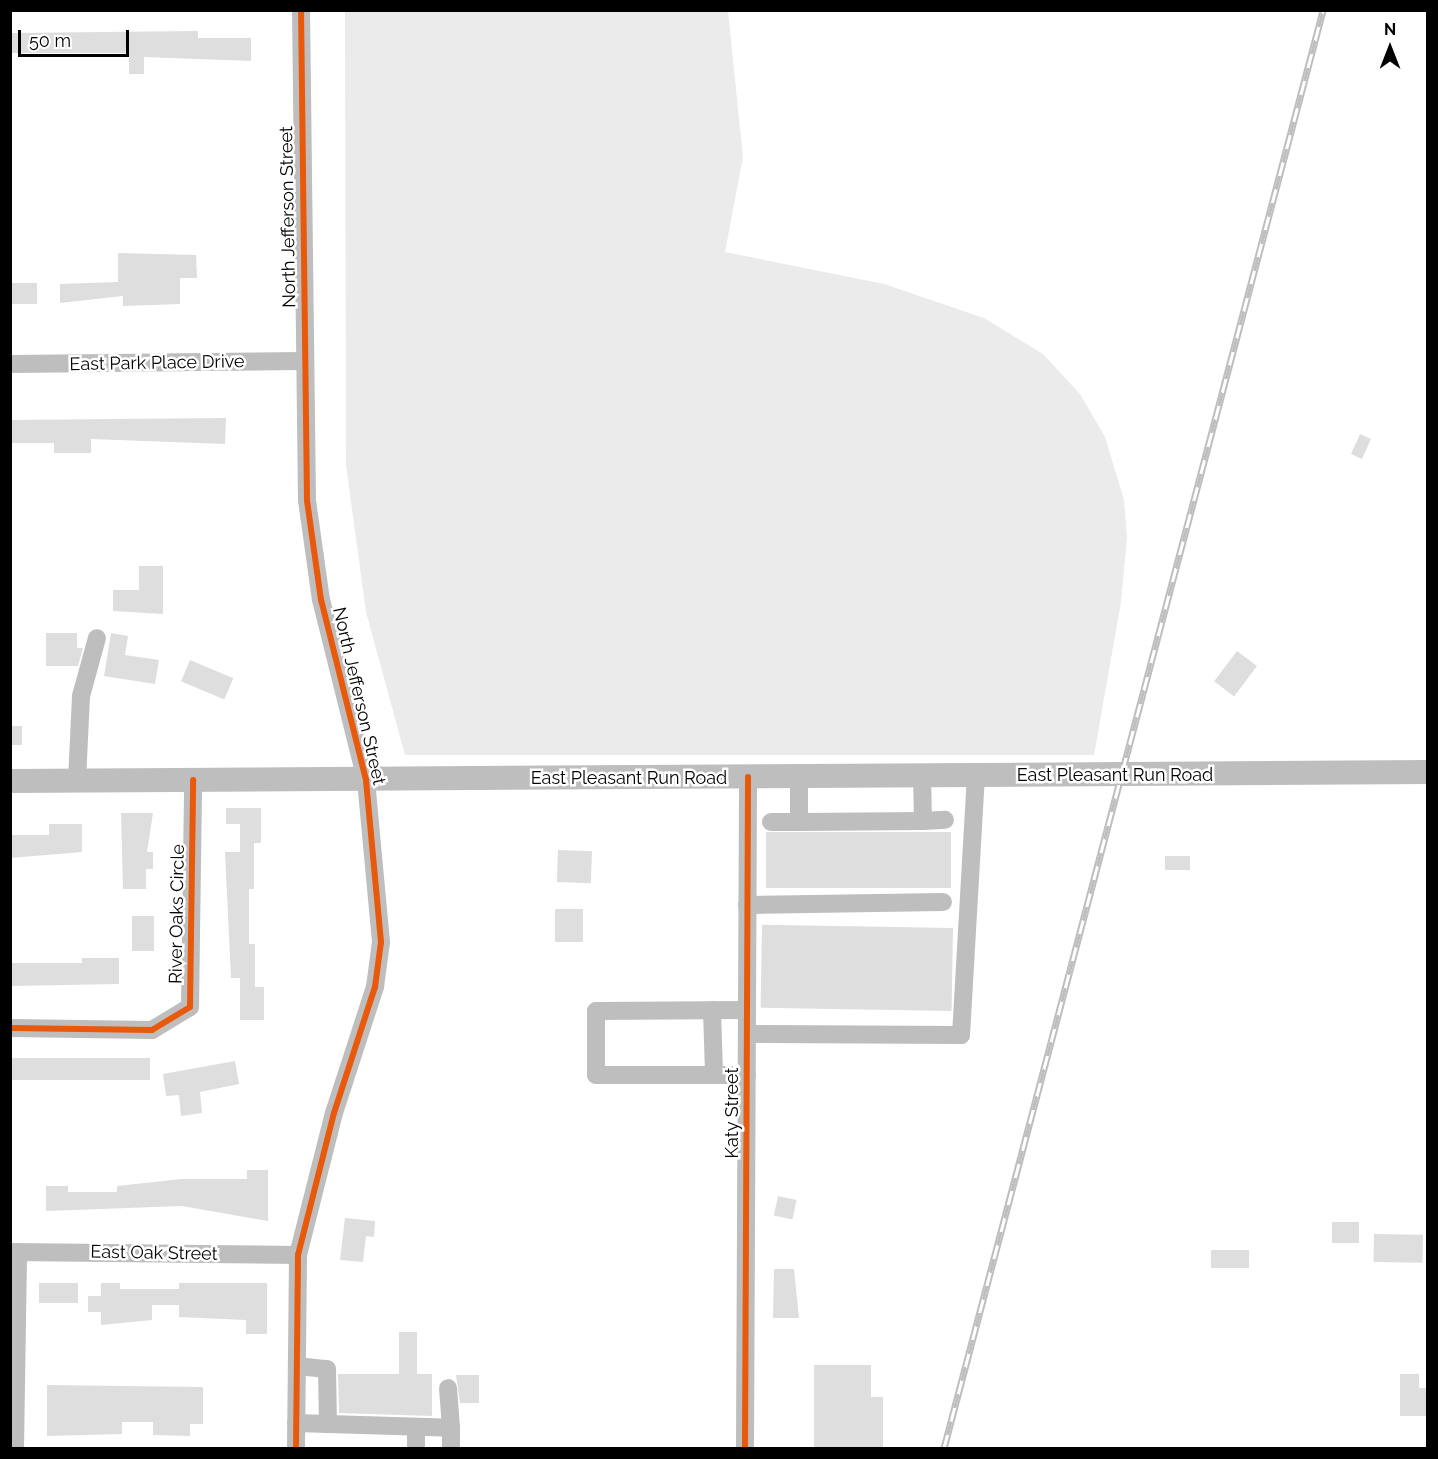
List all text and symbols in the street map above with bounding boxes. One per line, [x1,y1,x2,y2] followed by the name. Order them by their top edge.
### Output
[21,18,132,56] scale bar
[1360,18,1420,78] north arrow
[1384,20,1396,39] text: N
[29,30,71,51] text: 50 m
[276,126,300,308] street label: North Jefferson Street
[69,351,245,375] street label: East Park Place Drive
[328,605,390,787] street label: North Jefferson Street
[1017,764,1213,786] street label: East Pleasant Run Road
[531,767,727,789] street label: East Pleasant Run Road
[165,844,189,984] street label: River Oaks Circle
[721,1067,743,1159] street label: Katy Street
[90,1241,218,1265] street label: East Oak Street

